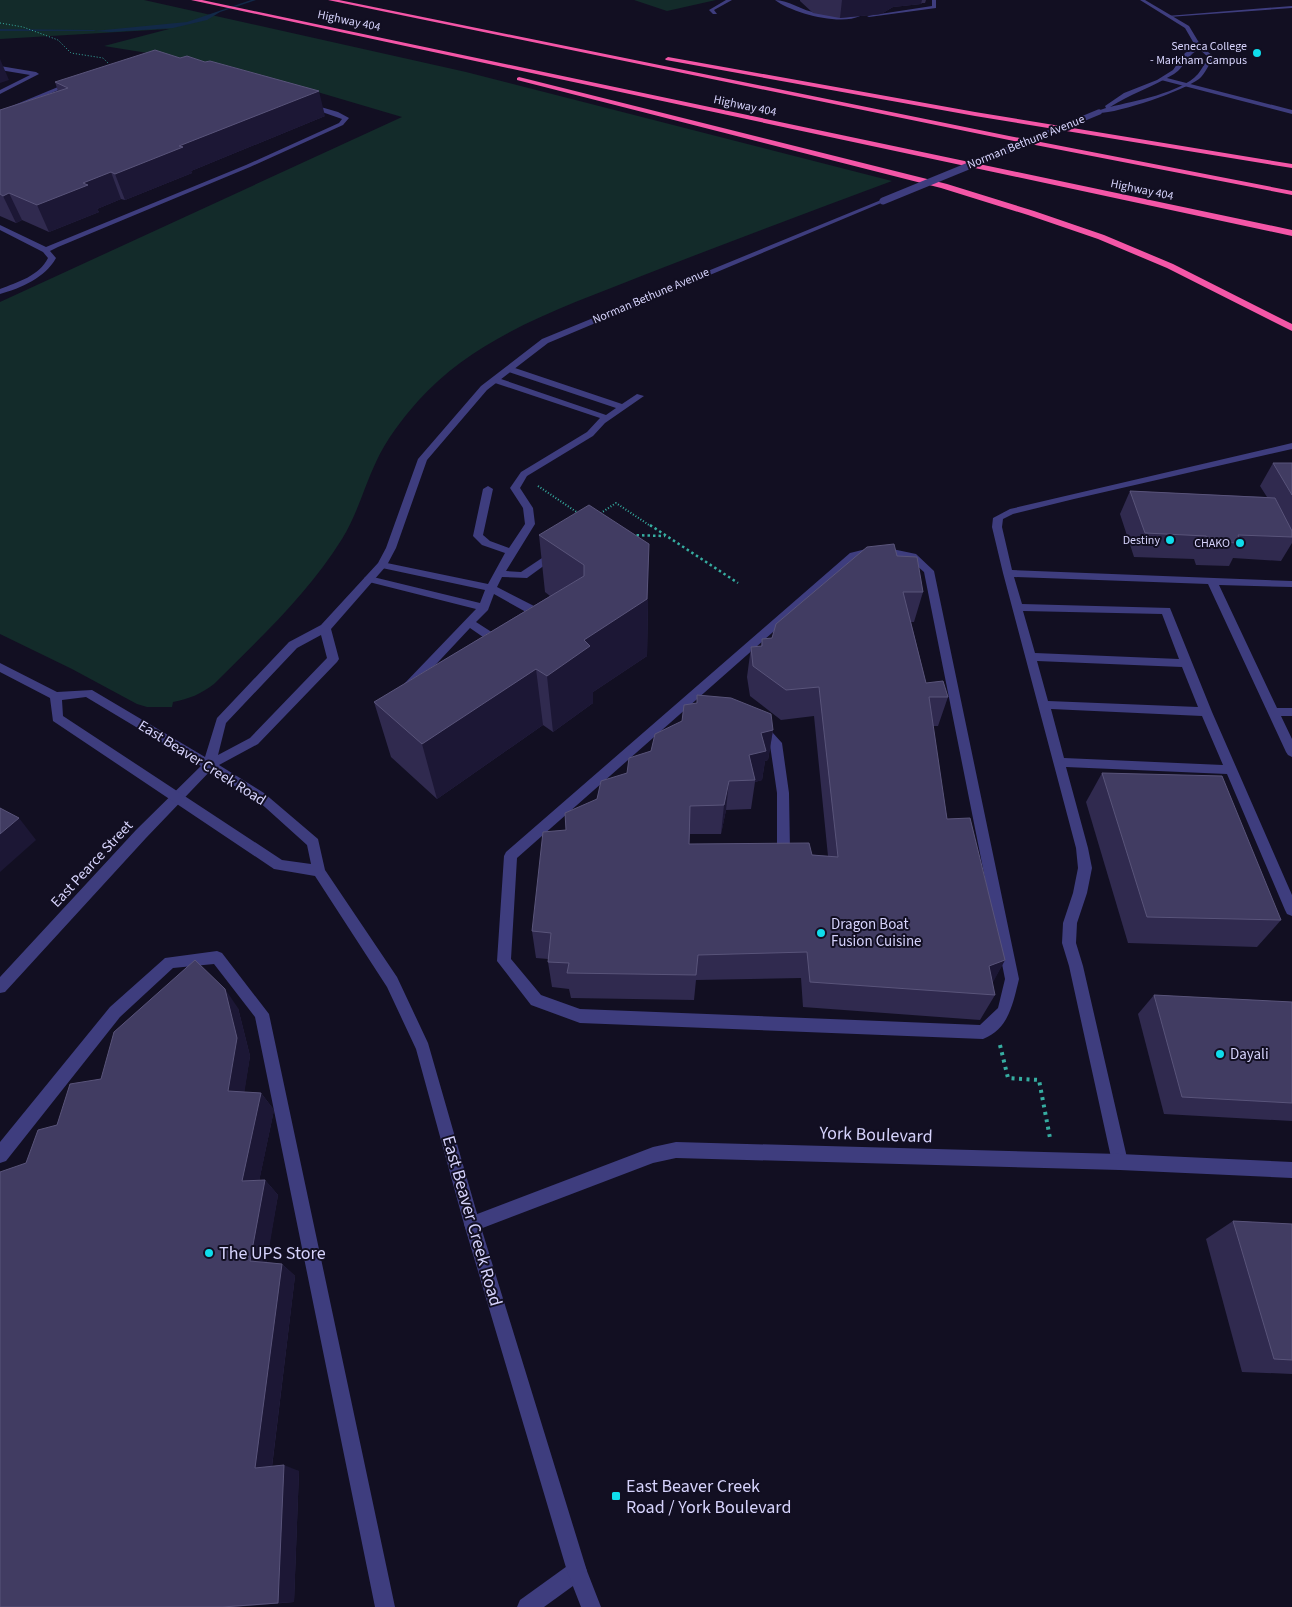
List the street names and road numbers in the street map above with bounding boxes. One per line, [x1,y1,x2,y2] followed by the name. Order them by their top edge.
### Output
[316,6,382,36] street label: Highway 404
[712,91,778,121] street label: Highway 404
[965,111,1087,173] street label: Norman Bethune Avenue
[1109,175,1175,205] street label: Highway 404
[590,264,712,328] street label: Norman Bethune Avenue
[134,715,270,811] street label: East Beaver Creek Road
[46,816,138,912] street label: East Pearce Street
[818,1120,933,1149] street label: York Boulevard
[436,1133,508,1309] street label: East Beaver Creek Road

